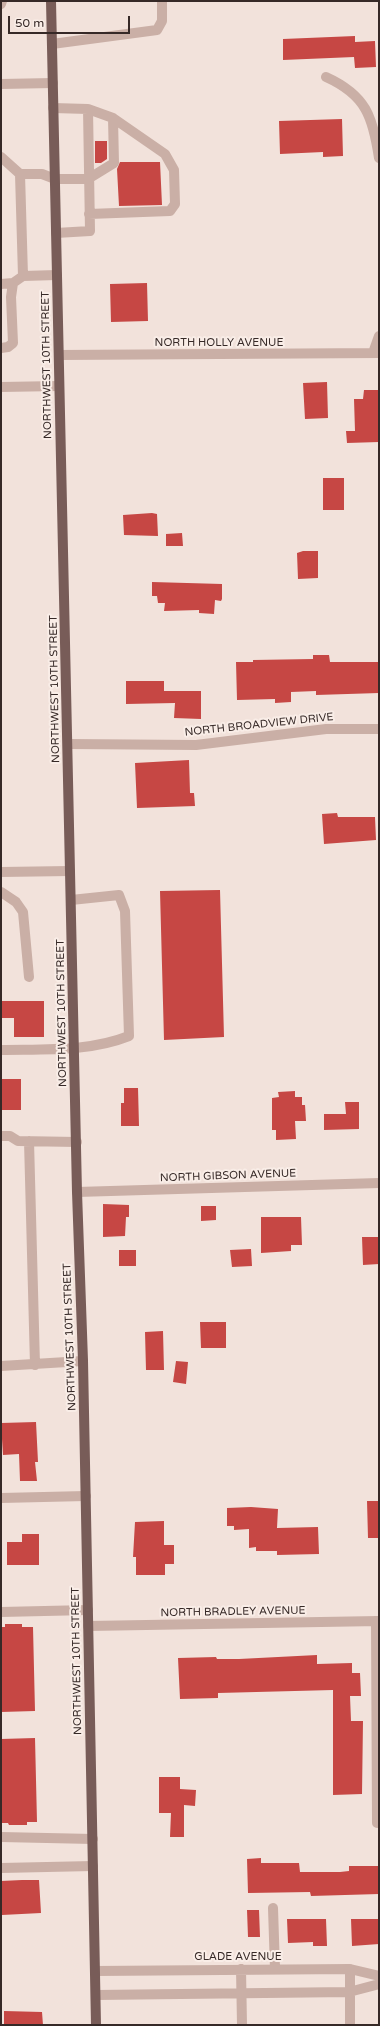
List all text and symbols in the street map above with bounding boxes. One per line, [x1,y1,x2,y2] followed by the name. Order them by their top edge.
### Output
[10,8,132,34] scale bar
[15,16,44,30] text: 50 m
[39,291,55,439] street label: NORTHWEST 10TH STREET
[155,336,283,350] street label: NORTH HOLLY AVENUE
[47,615,63,763] street label: NORTHWEST 10TH STREET
[184,711,334,739] street label: NORTH BROADVIEW DRIVE
[54,939,70,1087] street label: NORTHWEST 10TH STREET
[160,1167,296,1185] street label: NORTH GIBSON AVENUE
[61,1263,79,1411] street label: NORTHWEST 10TH STREET
[69,1587,85,1735] street label: NORTHWEST 10TH STREET
[160,1604,306,1620] street label: NORTH BRADLEY AVENUE
[194,1950,282,1964] street label: GLADE AVENUE

